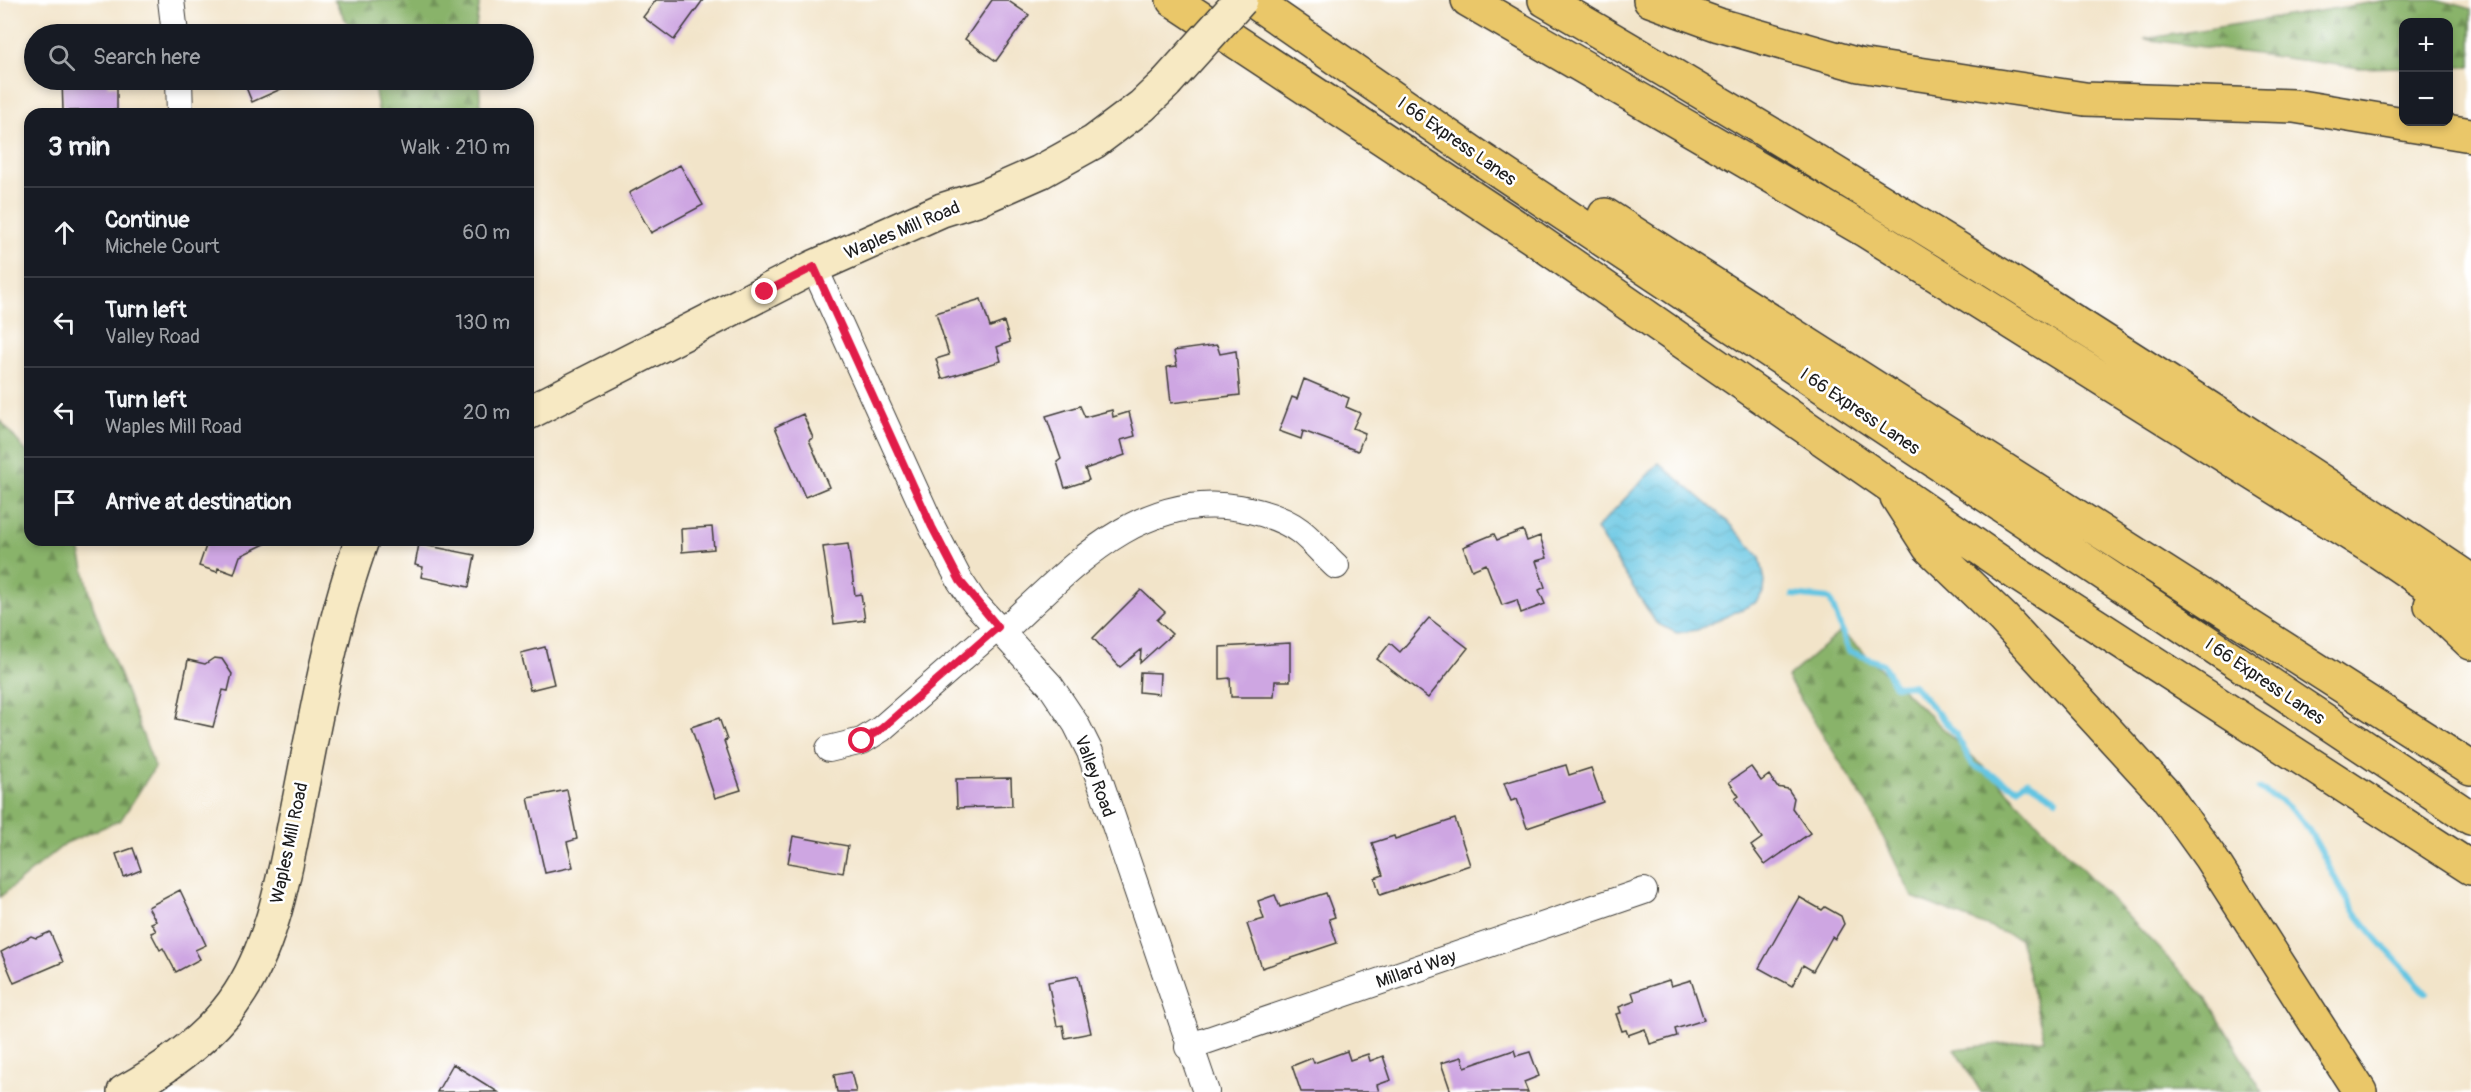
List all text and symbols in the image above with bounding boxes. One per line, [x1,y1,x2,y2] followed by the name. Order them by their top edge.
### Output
[2399,18,2453,126] map controls
[2399,18,2453,72] button: +
[24,24,534,90] search box
[45,41,78,74] icon: search
[93,43,200,71] text: Search here
[2399,72,2453,126] button: −
[1393,92,1521,191] street label: I 66 Express Lanes
[48,131,110,163] text: 3 min
[401,135,510,160] text: Walk · 210 m
[841,196,963,265] street label: Waples Mill Road
[105,206,189,234] text: Continue
[48,216,81,249] icon: ahead
[463,220,510,245] text: 60 m
[105,234,220,259] text: Michele Court
[751,278,777,304] route end
[105,296,187,324] text: Turn left
[48,306,81,339] icon: left
[455,310,510,335] text: 130 m
[105,324,200,349] text: Valley Road
[1795,363,1924,460] street label: I 66 Express Lanes
[105,386,187,414] text: Turn left
[48,396,81,429] icon: left
[463,400,510,425] text: 20 m
[105,414,242,439] text: Waples Mill Road
[48,486,81,519] icon: arrive
[105,488,291,516] text: Arrive at destination
[2200,633,2329,730] street label: I 66 Express Lanes
[848,727,874,753] route start
[1069,732,1120,820] street label: Valley Road
[265,780,314,906] street label: Waples Mill Road
[1373,945,1460,994] street label: Millard Way

